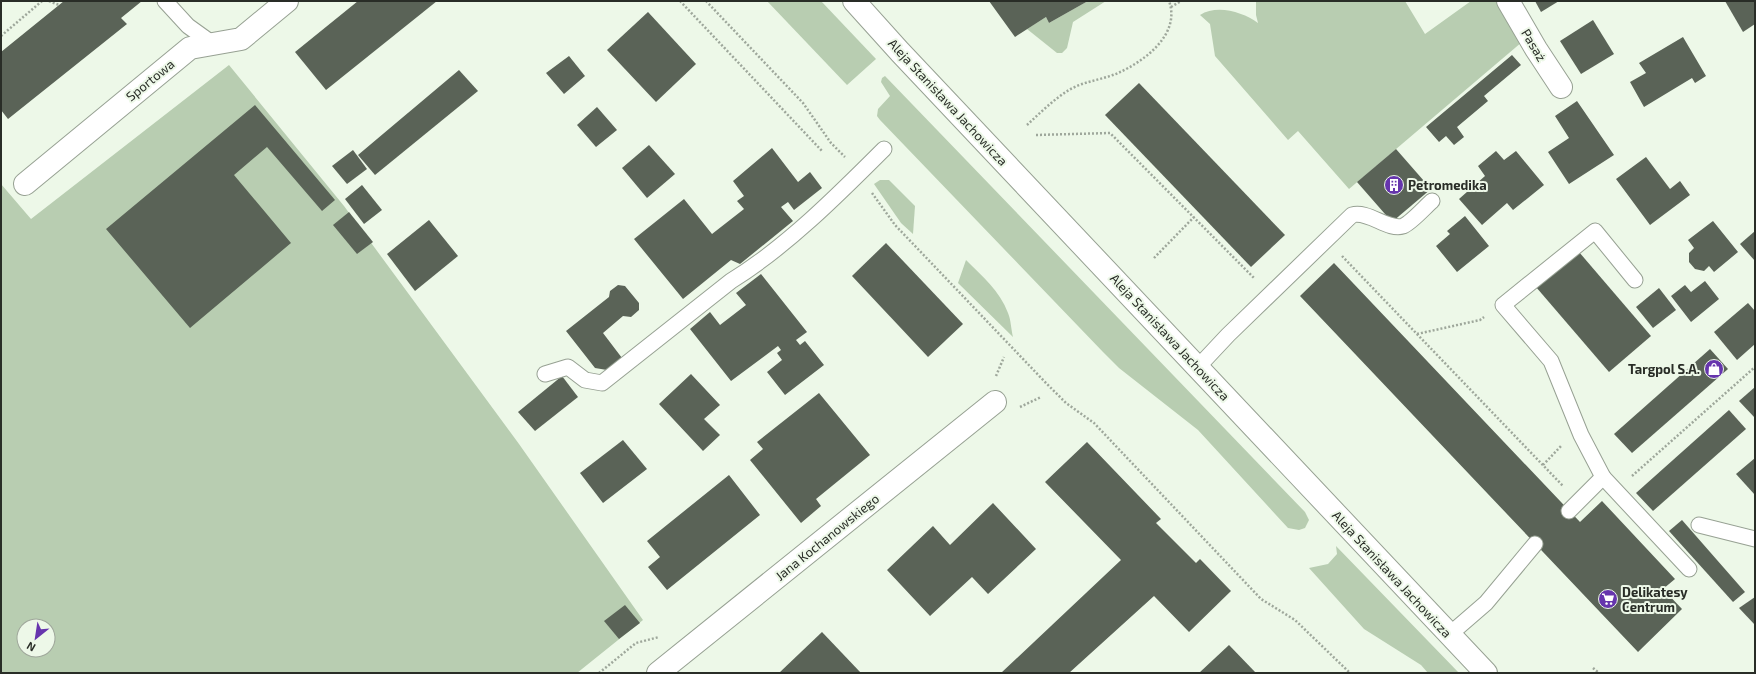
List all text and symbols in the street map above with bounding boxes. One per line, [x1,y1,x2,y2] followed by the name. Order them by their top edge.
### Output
[1518,26,1550,64] street label: Pasaż
[885,35,1011,169] street label: Aleja Stanisława Jachowicza
[123,56,177,104] street label: Sportowa
[1383,174,1405,196] building icon: Petromedika
[1408,177,1487,193] place label: Petromedika
[1107,270,1233,404] street label: Aleja Stanisława Jachowicza
[1703,358,1725,380] shop icon: Targpol S.A.
[1628,361,1700,377] place label: Targpol S.A.
[772,490,882,584] street label: Jana Kochanowskiego
[1329,507,1455,641] street label: Aleja Stanisława Jachowicza
[1622,584,1688,615] place label: Delikatesy Centrum
[1597,588,1619,610] supermarket icon: Delikatesy Centrum
[16,618,56,658] north arrow
[24,639,37,655] text: N

